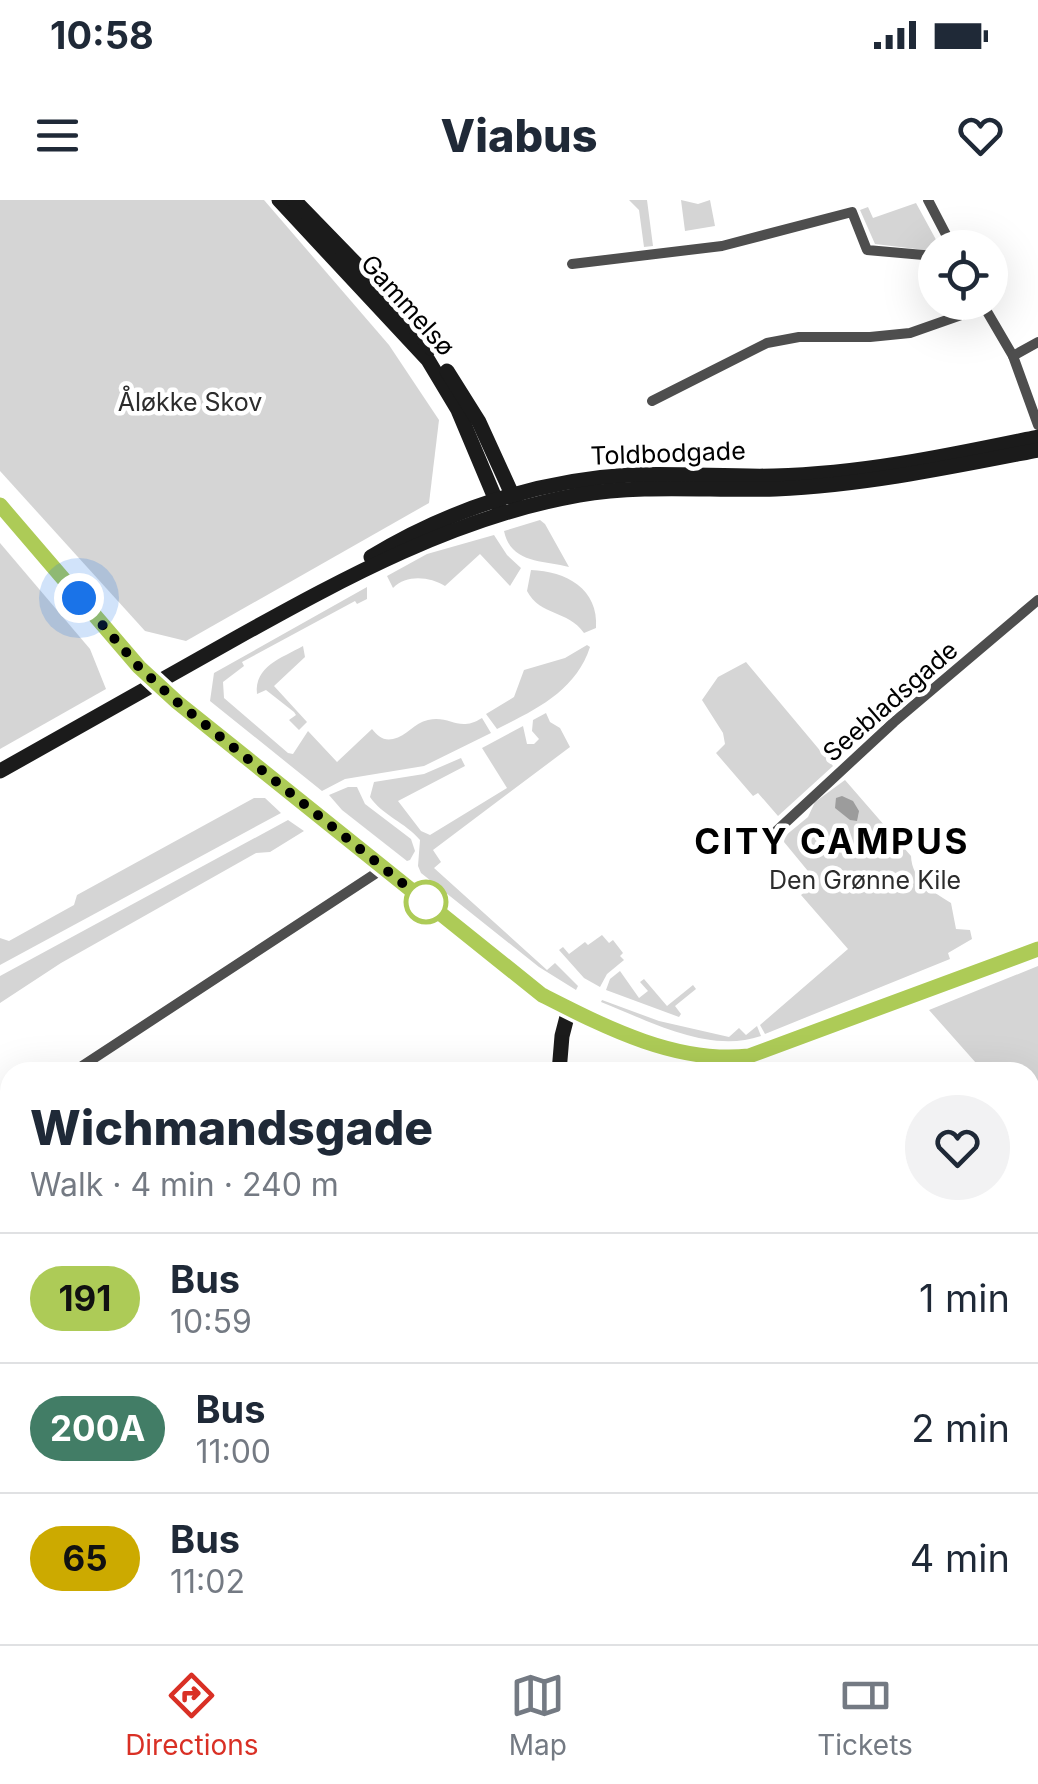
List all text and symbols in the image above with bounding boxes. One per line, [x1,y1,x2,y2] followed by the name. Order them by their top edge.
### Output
[50,12,154,58] text: 10:58
[30,108,85,163] icon: menu
[441,108,597,163] text: Viabus
[953,108,1008,163] icon: heart
[918,230,1008,320] map controls
[918,230,1008,320] button: locate
[355,248,461,362] street label: Gammelsø
[118,385,262,417] park label: Åløkke Skov
[590,435,746,471] street label: Toldbodgade
[54,573,104,623] your location
[817,634,963,768] street label: Seebladsgade
[694,820,970,862] district label: CITY CAMPUS
[769,865,961,895] park label: Den Grønne Kile
[405,881,447,923] unlabelled marker
[905,1095,1010,1200] button: heart
[30,1098,433,1157] text: Wichmandsgade
[30,1165,339,1204] text: Walk · 4 min · 240 m
[170,1256,240,1302] text: Bus
[919,1275,1010,1321] text: 1 min
[59,1277,111,1319] text: 191
[170,1302,252,1341] text: 10:59
[195,1386,265,1432] text: Bus
[911,1405,1010,1451] text: 2 min
[50,1407,145,1449] text: 200A
[195,1432,271,1471] text: 11:00
[170,1516,240,1562] text: Bus
[910,1535,1010,1581] text: 4 min
[62,1537,108,1579] text: 65
[170,1562,245,1601] text: 11:02
[125,1668,259,1762] tab: Directions
[509,1668,567,1762] tab: Map
[817,1668,913,1762] tab: Tickets

